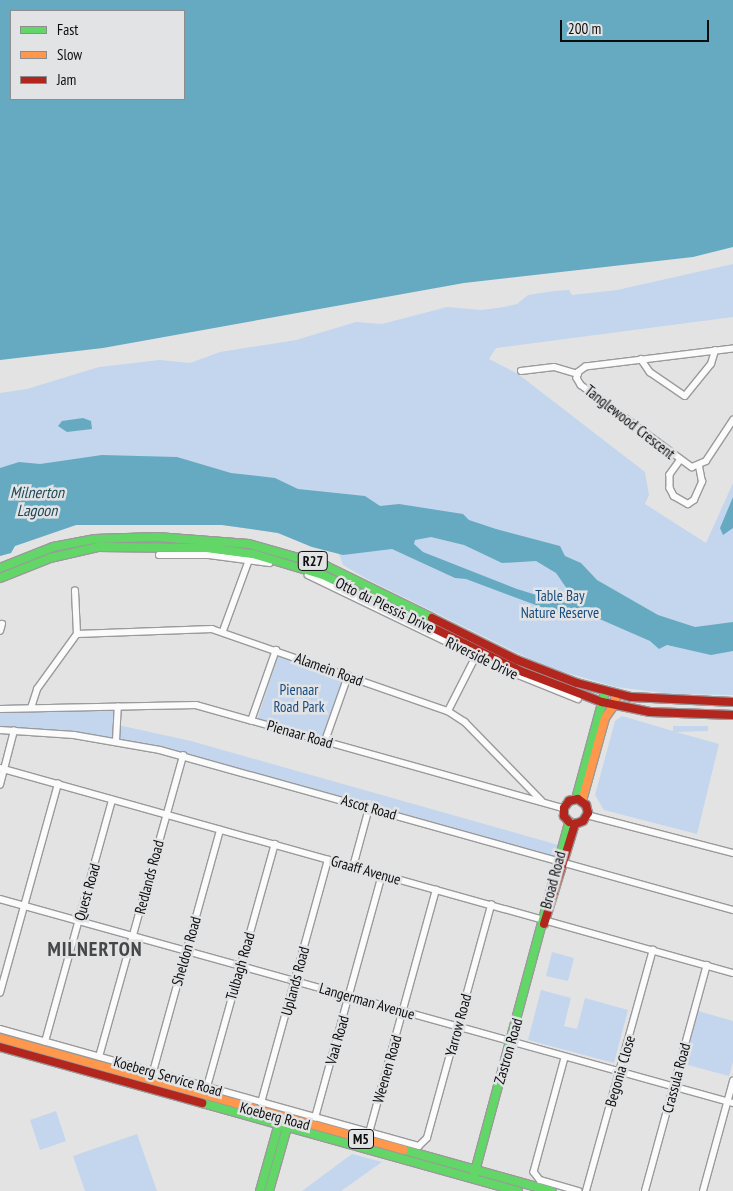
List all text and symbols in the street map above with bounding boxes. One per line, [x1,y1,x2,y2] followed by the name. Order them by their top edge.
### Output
[10,10,185,100] legend
[563,10,712,42] scale bar
[568,19,601,38] text: 200 m
[57,20,78,39] text: Fast
[57,45,82,64] text: Slow
[57,70,76,89] text: Jam
[581,381,679,463] street label: Tanglewood Crescent
[10,482,64,520] water label: Milnerton Lagoon
[297,550,329,572] road number: R27
[333,573,437,637] street label: Otto du Plessis Drive
[521,586,599,621] park label: Table Bay Nature Reserve
[443,633,521,683] street label: Riverside Drive
[292,648,366,690] street label: Alamein Road
[273,680,325,715] park label: Pienaar Road Park
[265,716,335,752] street label: Pienaar Road
[339,791,399,823] street label: Ascot Road
[131,838,167,916] street label: Redlands Road
[537,849,569,911] street label: Broad Road
[329,851,403,889] street label: Graaff Avenue
[70,861,104,923] street label: Quest Road
[168,914,204,988] street label: Sheldon Road
[222,930,258,1002] street label: Tulbagh Road
[46,937,144,961] district label: MILNERTON
[277,944,313,1018] street label: Uplands Road
[317,979,417,1023] street label: Langerman Avenue
[441,992,475,1058] street label: Yarrow Road
[321,1013,353,1067] street label: Vaal Road
[490,1016,526,1086] street label: Zastron Road
[369,1033,405,1105] street label: Weenen Road
[601,1033,639,1109] street label: Begonia Close
[658,1041,694,1115] street label: Crassula Road
[112,1052,224,1100] street label: Koeberg Service Road
[238,1098,312,1134] street label: Koeberg Road
[347,1128,375,1150] road number: M5

